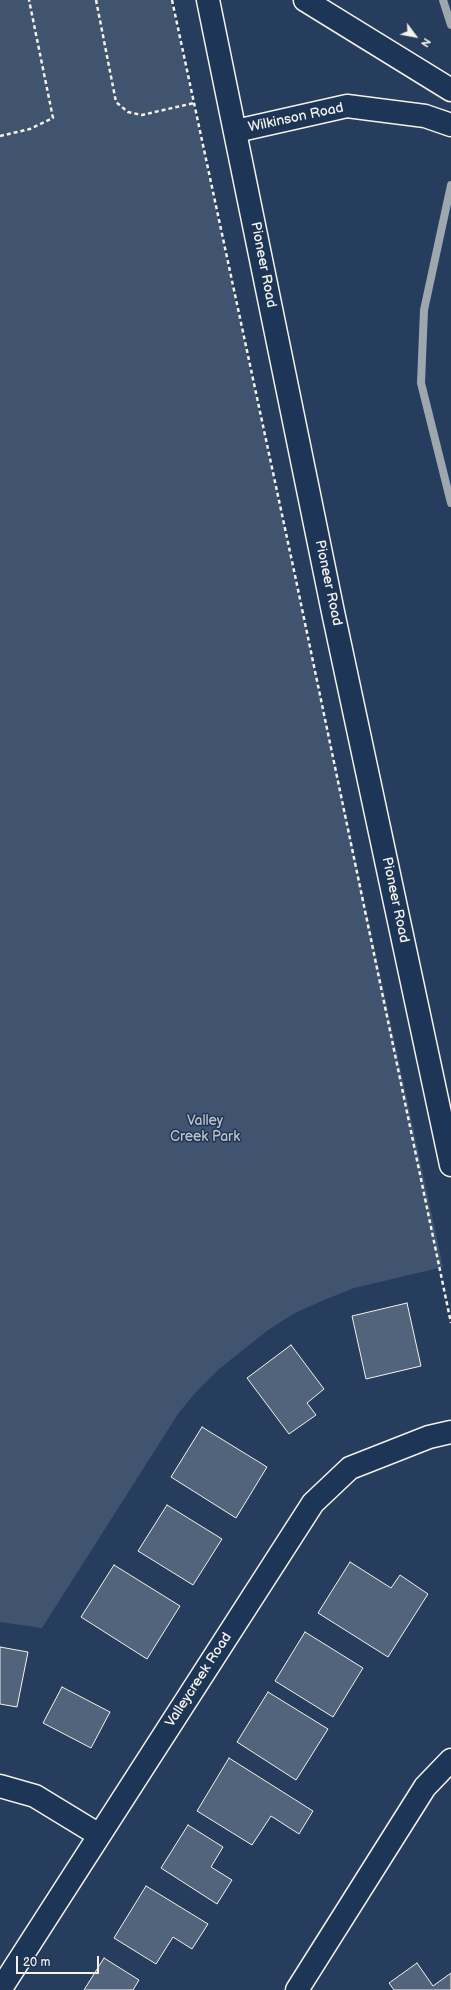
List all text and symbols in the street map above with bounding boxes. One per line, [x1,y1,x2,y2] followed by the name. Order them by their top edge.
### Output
[395,16,435,56] north arrow
[418,36,433,50] text: N
[247,100,345,136] street label: Wilkinson Road
[246,221,280,309] street label: Pioneer Road
[311,539,345,627] street label: Pioneer Road
[378,856,412,944] street label: Pioneer Road
[170,1113,240,1146] park label: Valley Creek Park
[162,1630,236,1730] street label: Valleycreek Road
[18,1948,101,1974] scale bar
[23,1955,50,1970] text: 20 m

